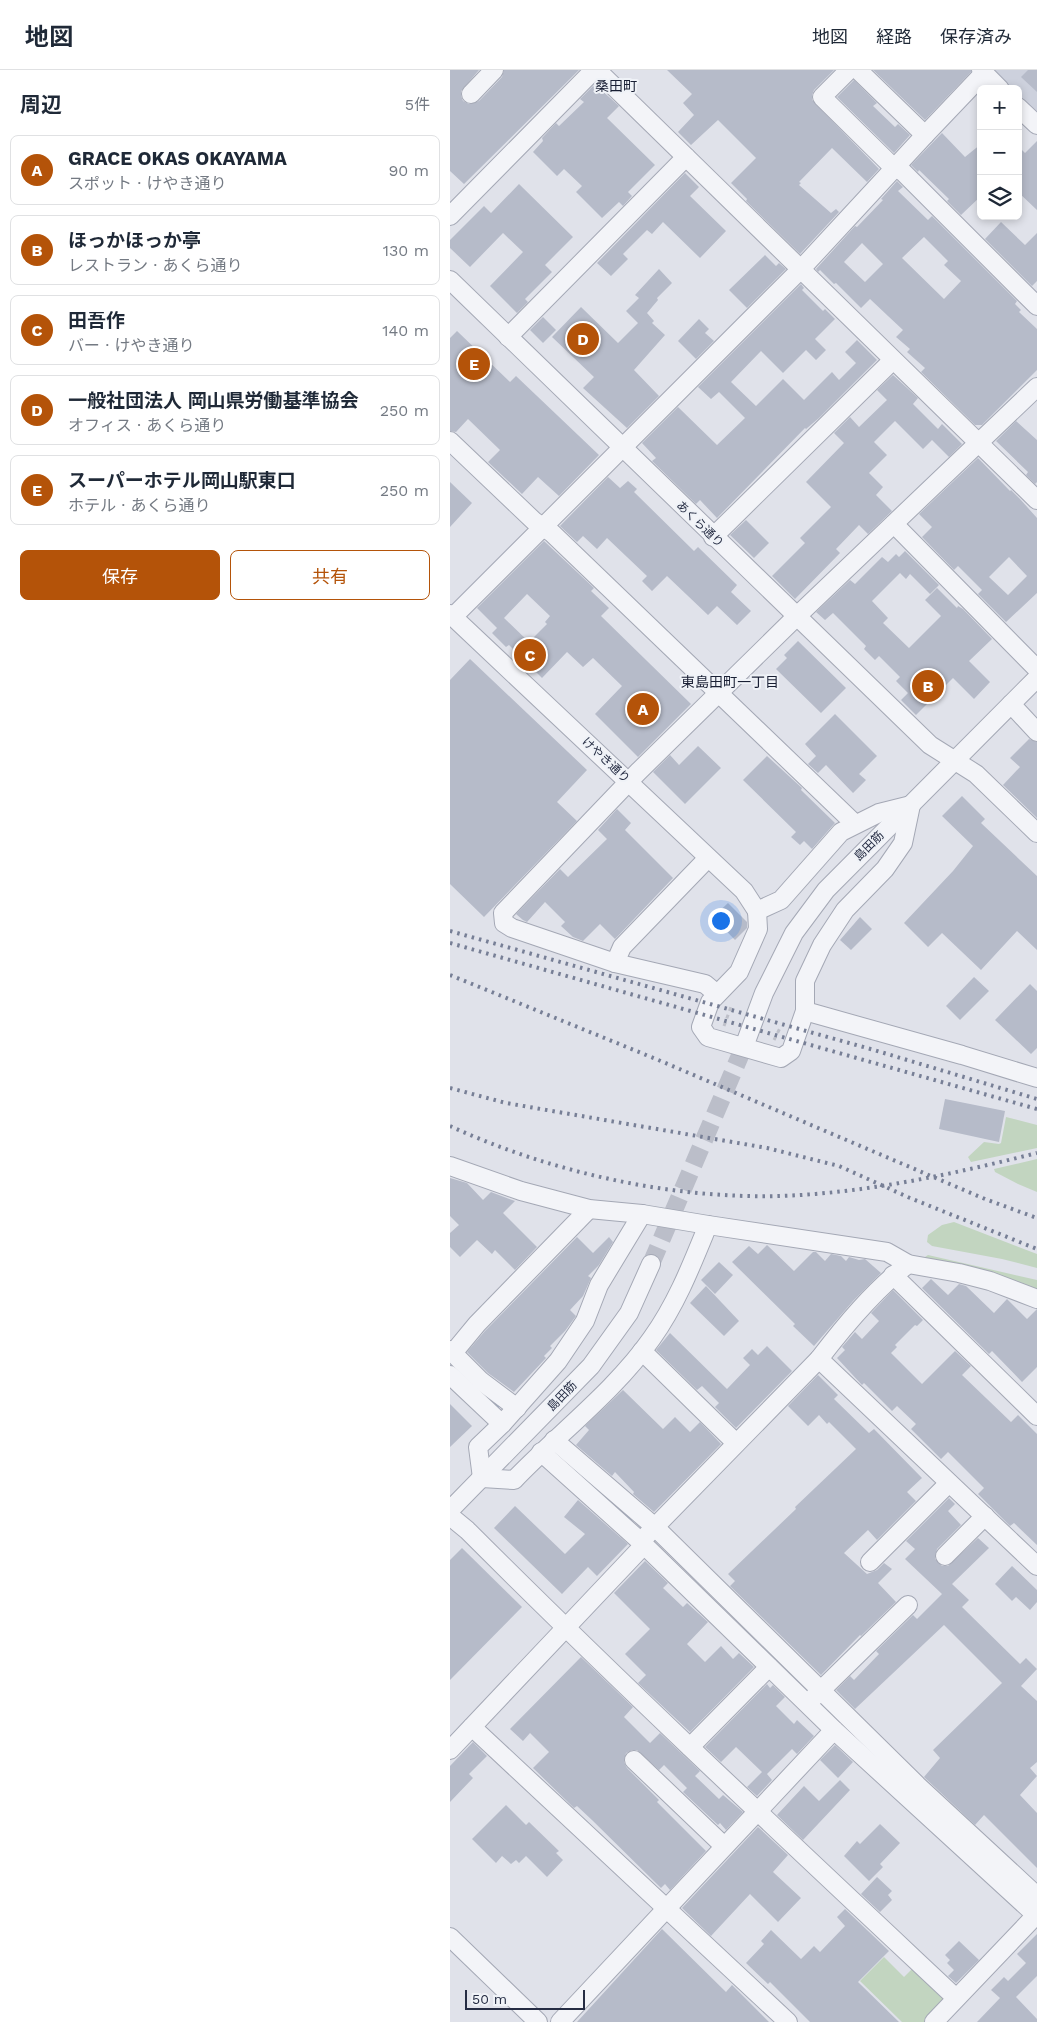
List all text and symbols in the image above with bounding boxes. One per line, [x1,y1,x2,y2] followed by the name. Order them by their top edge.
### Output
[25,23,73,51] text: 地図
[812,26,848,47] text: 地図
[876,26,912,47] text: 経路
[940,26,1012,47] text: 保存済み
[595,78,637,94] district label: 桑田町
[977,85,1022,220] map controls
[977,85,1022,130] button: +
[20,92,62,117] text: 周辺
[405,95,430,114] text: 5件
[977,130,1022,175] button: −
[68,147,287,170] text: GRACE OKAS OKAYAMA
[32,161,42,180] text: A
[388,161,429,180] text: 90 m
[68,174,227,193] text: スポット · けやき通り
[977,175,1022,220] button: layers
[68,229,201,252] text: ほっかほっか亭
[32,241,42,260] text: B
[383,241,429,260] text: 130 m
[68,256,243,275] text: レストラン · あくら通り
[68,309,125,332] text: 田吾作
[567,320,599,358] pin: D
[32,321,42,340] text: C
[382,321,429,340] text: 140 m
[68,336,195,355] text: バー · けやき通り
[458,345,490,383] pin: E
[68,389,358,412] text: 一般社団法人 岡山県労働基準協会
[31,401,43,420] text: D
[380,401,429,420] text: 250 m
[68,416,226,435] text: オフィス · あくら通り
[68,469,296,492] text: スーパーホテル岡山駅東口
[32,481,42,500] text: E
[380,481,429,500] text: 250 m
[68,496,211,515] text: ホテル · あくら通り
[674,498,726,550] street label: あくら通り
[20,550,220,600] button: 保存
[230,550,430,600] button: 共有
[514,636,546,674] pin: C
[912,667,944,705] pin: B
[681,674,779,690] district label: 東島田町一丁目
[627,690,659,728] pin: A
[579,734,633,786] street label: けやき通り
[851,828,887,864] street label: 島田筋
[708,908,734,934] your location
[544,1378,580,1414] street label: 島田筋
[465,1987,585,2010] scale bar
[472,1991,507,2007] text: 50 m

